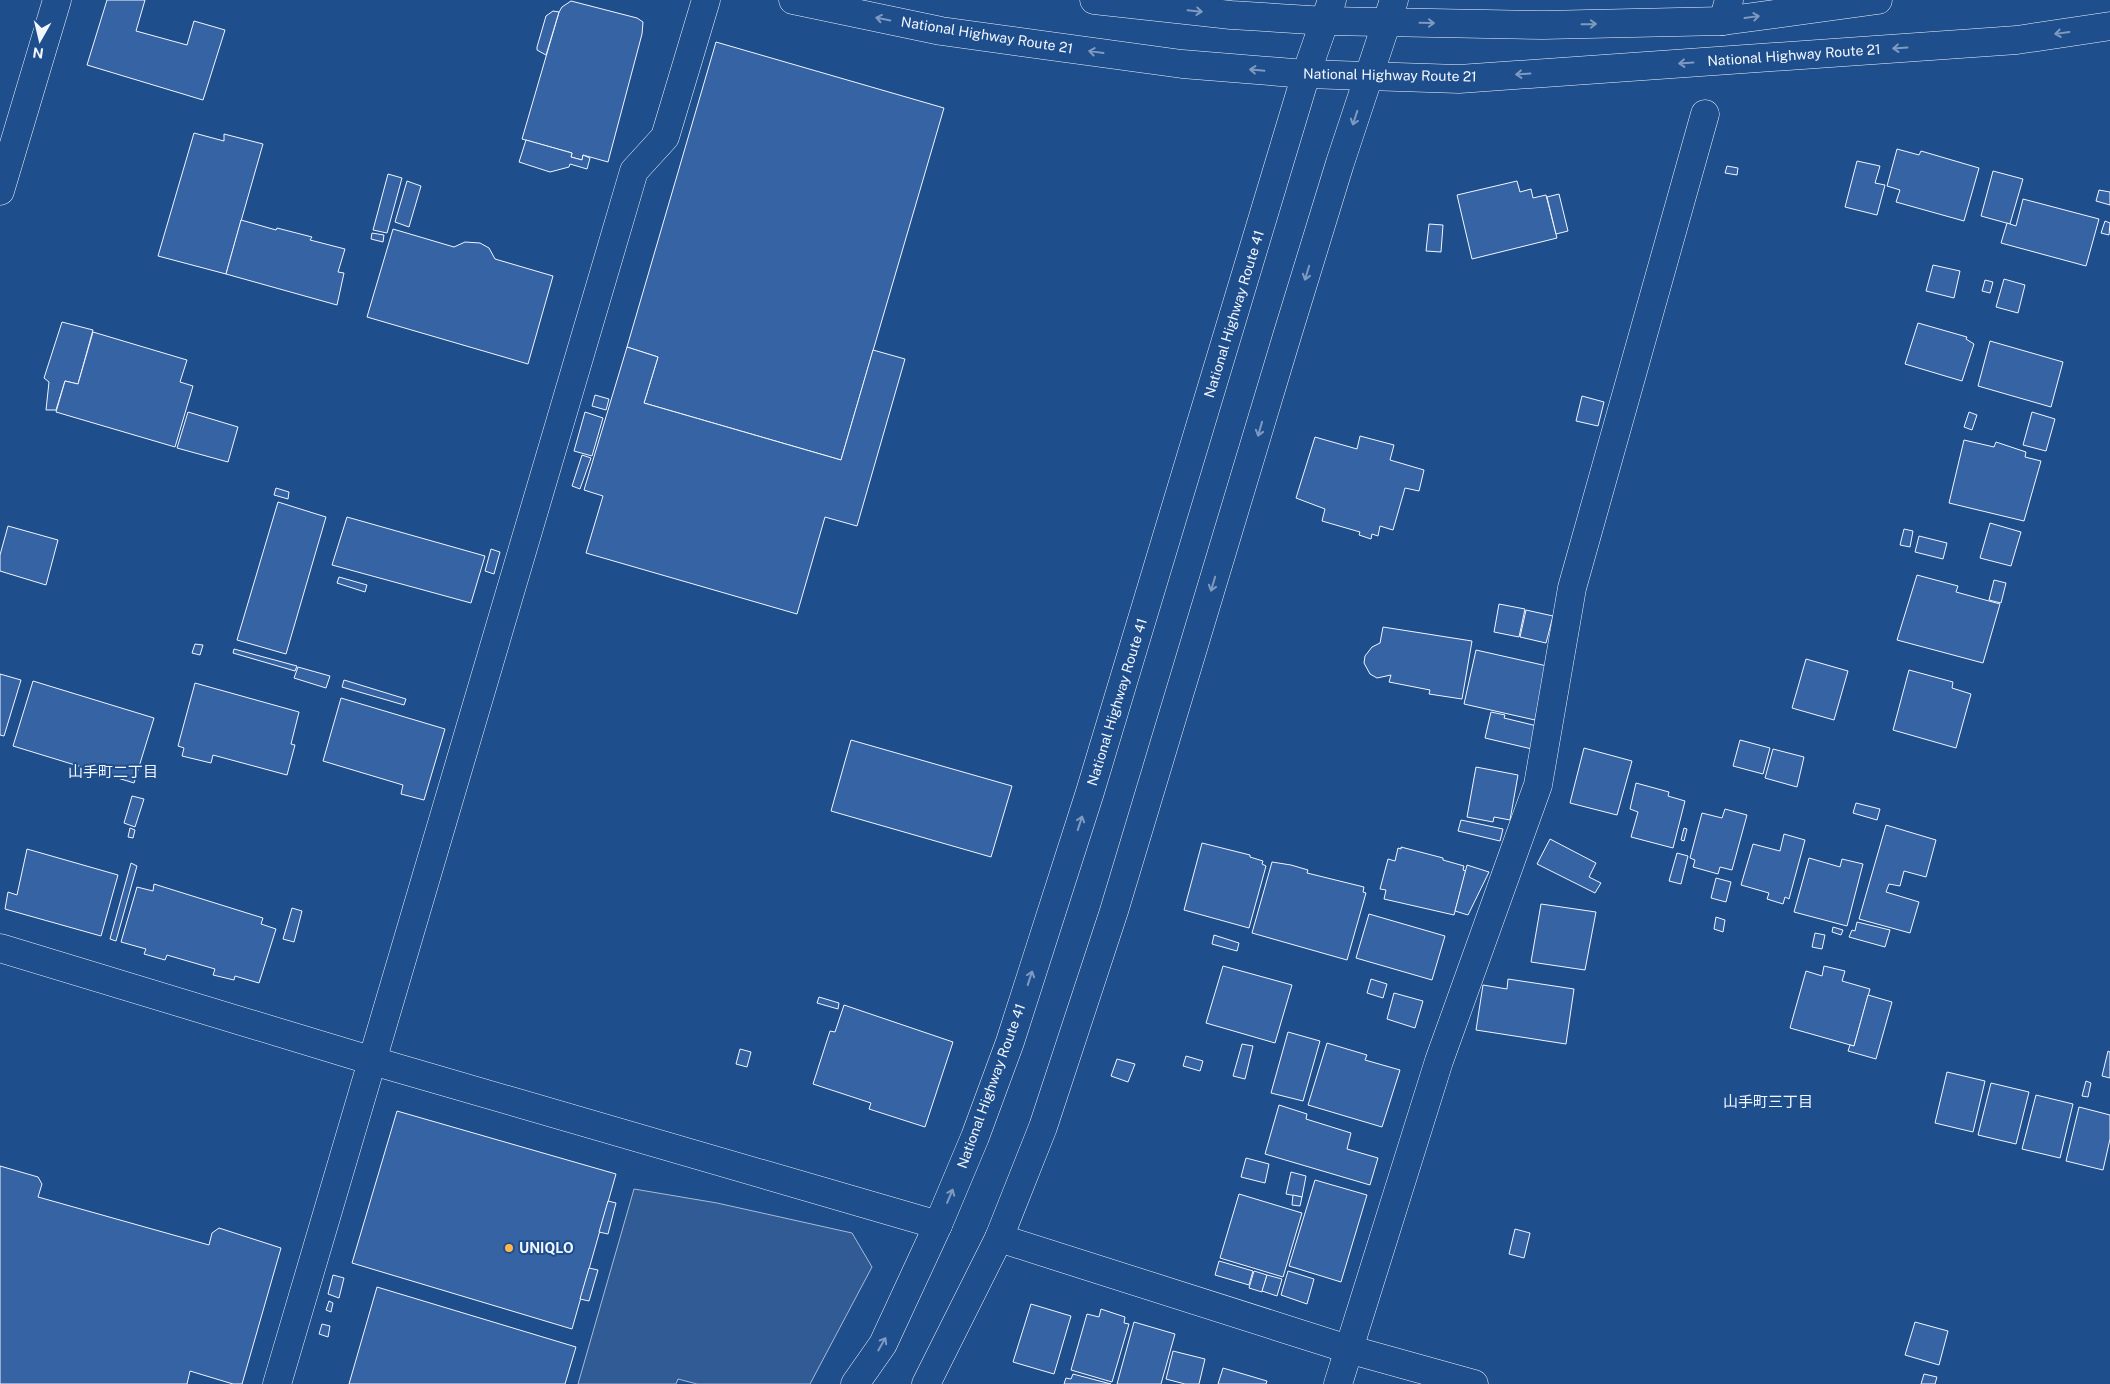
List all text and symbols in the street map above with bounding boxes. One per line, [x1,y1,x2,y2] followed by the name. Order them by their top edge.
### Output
[1186,6,1202,16] one-way arrow
[1743,12,1759,22] one-way arrow
[876,14,892,23] one-way arrow
[900,14,1074,56] street label: National Highway Route 21
[15,15,65,65] north arrow
[1419,18,1435,27] one-way arrow
[1581,19,1597,29] one-way arrow
[2054,28,2070,38] one-way arrow
[1707,41,1881,69] street label: National Highway Route 21
[1892,43,1908,52] one-way arrow
[32,44,45,62] text: N
[1088,47,1104,57] one-way arrow
[1678,58,1694,67] one-way arrow
[1250,65,1266,75] one-way arrow
[1303,65,1477,85] street label: National Highway Route 21
[1516,70,1532,79] one-way arrow
[1349,110,1359,126] one-way arrow
[1201,228,1267,400] street label: National Highway Route 41
[1301,265,1311,281] one-way arrow
[1254,420,1264,436] one-way arrow
[1207,576,1217,592] one-way arrow
[1084,616,1150,788] street label: National Highway Route 41
[68,763,158,780] district label: 山手町二丁目
[1076,816,1085,832] one-way arrow
[1026,971,1035,986] one-way arrow
[954,1001,1028,1171] street label: National Highway Route 41
[1723,1093,1813,1110] district label: 山手町三丁目
[946,1189,956,1204] one-way arrow
[519,1240,574,1256] place label: UNIQLO
[503,1242,515,1254] marker: UNIQLO
[878,1337,888,1351] one-way arrow

